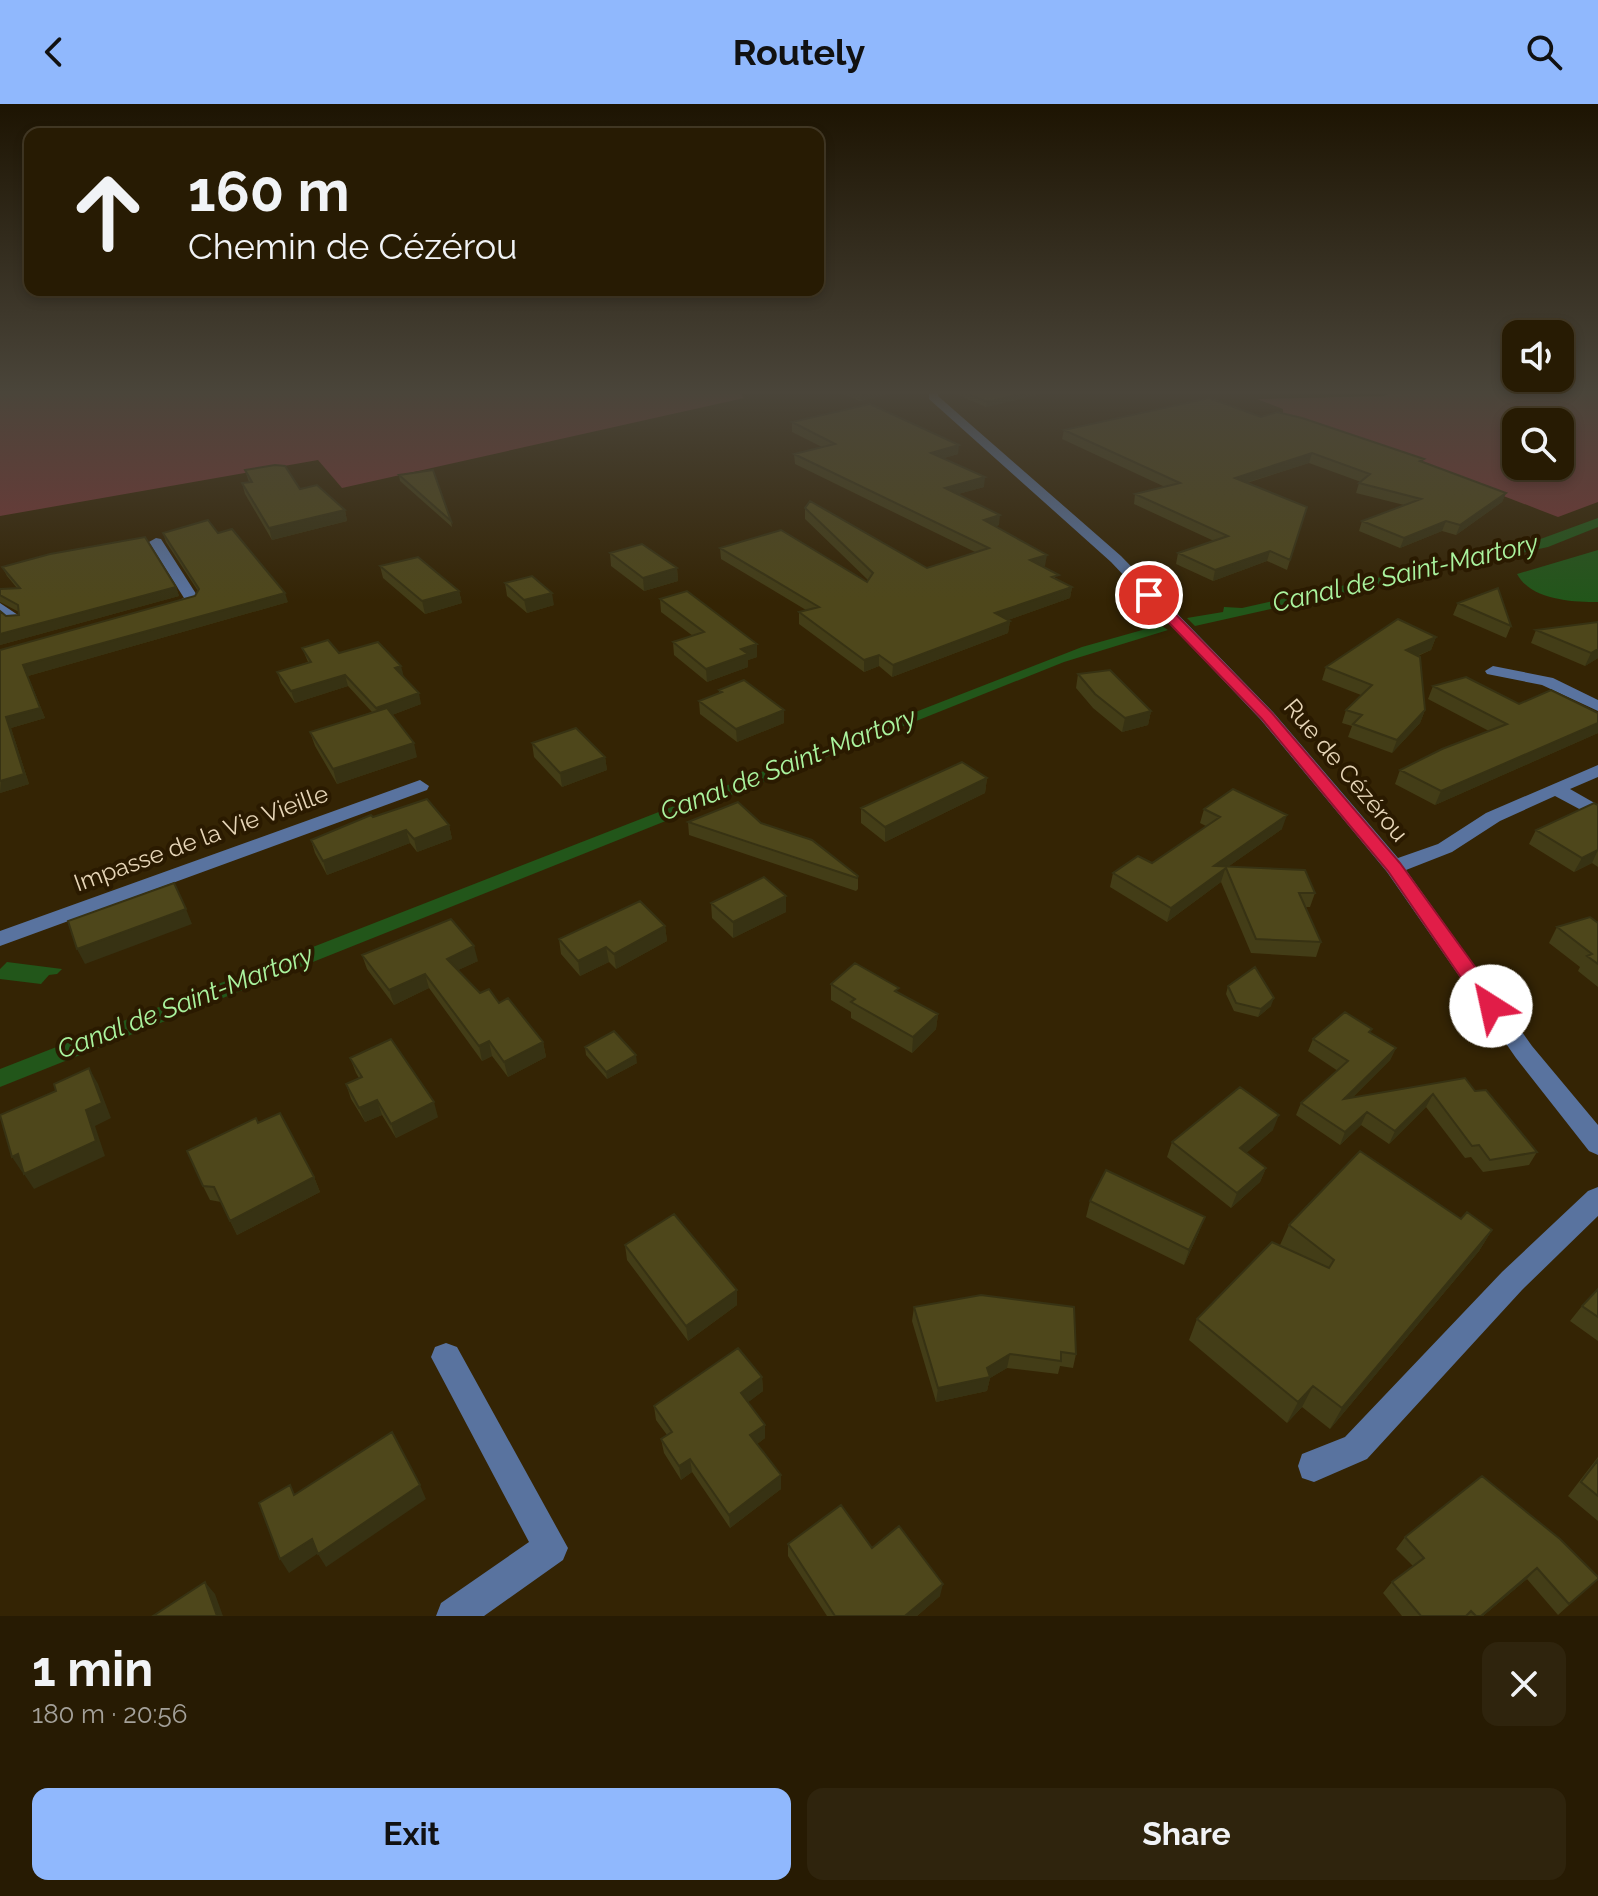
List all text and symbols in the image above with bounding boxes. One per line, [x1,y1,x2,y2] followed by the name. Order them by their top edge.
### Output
[32,30,76,74] icon: back
[1522,30,1566,74] icon: search
[733,31,865,73] text: Routely
[188,158,350,224] text: 160 m
[56,160,160,264] icon: ahead
[188,225,518,267] text: Chemin de Cézérou
[1502,320,1574,480] map controls
[1502,320,1574,392] button: sound
[1502,408,1574,480] button: search
[1269,528,1542,618] water label: Canal de Saint-Martory
[1115,561,1183,629] pin
[1127,573,1171,617] icon: arrive
[1278,693,1414,847] street label: Rue de Cézérou
[656,701,921,827] water label: Canal de Saint-Martory
[70,779,332,897] street label: Impasse de la Vie Vieille
[53,939,318,1065] water label: Canal de Saint-Martory
[1449,964,1533,1048] position arrow
[32,1641,153,1697] text: 1 min
[1482,1642,1566,1726] button: close
[32,1699,187,1729] text: 180 m · 20:56
[32,1788,791,1880] button: Exit
[807,1788,1566,1880] button: Share

